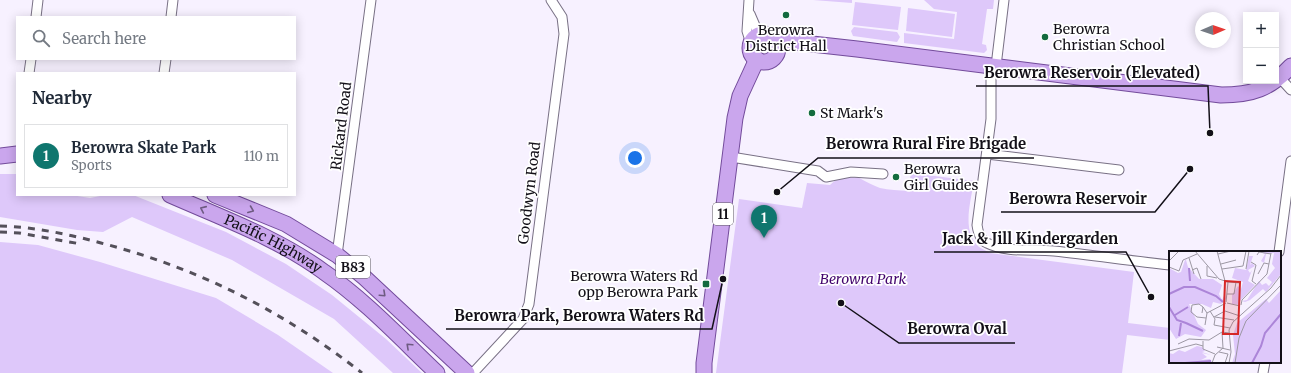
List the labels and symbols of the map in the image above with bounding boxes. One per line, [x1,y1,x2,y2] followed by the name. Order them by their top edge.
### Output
[781,10,791,20] marker: Berowra District Hall
[1195,12,1231,48] north arrow
[1053,20,1165,54] place label: Berowra Christian School
[745,21,827,55] place label: Berowra District Hall
[1040,32,1050,42] marker: Berowra Christian School
[976,59,1208,86] callout: Berowra Reservoir (Elevated)
[984,63,1200,82] text: Berowra Reservoir (Elevated)
[327,80,355,171] street label: Rickard Road
[820,104,883,122] place label: St Mark's
[807,108,817,118] marker: St Mark's
[818,131,1034,158] callout: Berowra Rural Fire Brigade
[826,134,1026,153] text: Berowra Rural Fire Brigade
[514,140,544,245] street label: Goodwyn Road
[625,148,645,168] your location
[904,160,978,194] place label: Berowra Girl Guides
[891,172,901,182] marker: Berowra Girl Guides
[1001,185,1155,212] callout: Berowra Reservoir
[1009,189,1147,208] text: Berowra Reservoir
[713,203,733,225] road number: 11
[248,205,255,213] one-way arrow
[751,205,777,238] pin: 1
[199,206,206,214] one-way arrow
[221,210,326,277] street label: Pacific Highway
[934,225,1126,252] callout: Jack & Jill Kindergarden
[941,229,1118,248] text: Jack & Jill Kindergarden
[1169,251,1281,363] inset map
[336,256,370,278] road number: B83
[570,267,699,301] place label: Berowra Waters Rd opp Berowra Park
[820,270,907,288] park label: Berowra Park
[701,279,711,289] marker: Berowra Waters Rd opp Berowra Park
[378,290,386,297] one-way arrow
[446,302,712,329] callout: Berowra Park, Berowra Waters Rd
[454,306,704,326] text: Berowra Park, Berowra Waters Rd
[899,316,1015,343] callout: Berowra Oval
[907,319,1007,338] text: Berowra Oval
[406,343,414,351] one-way arrow

